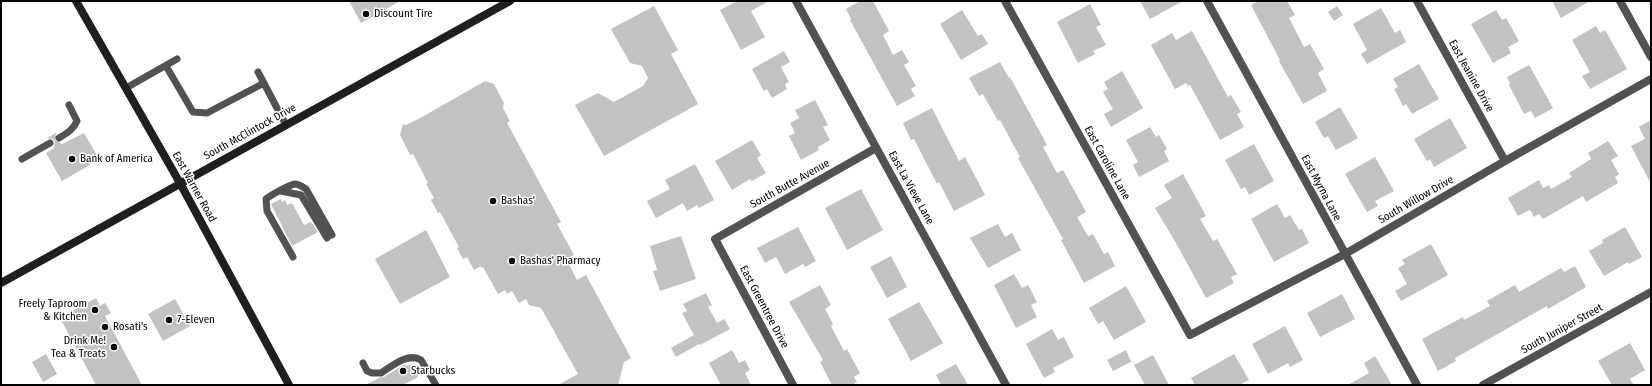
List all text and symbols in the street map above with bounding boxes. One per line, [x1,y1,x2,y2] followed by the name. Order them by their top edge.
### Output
[374,7,433,21] place label: Discount Tire
[361,9,371,19] marker: Discount Tire
[1446,38,1496,114] street label: East Jeanine Drive
[202,101,298,163] street label: South McClintock Drive
[1081,124,1133,202] street label: East Caroline Lane
[169,149,219,225] street label: East Warner Road
[885,149,937,227] street label: East La Vieve Lane
[80,152,153,166] place label: Bank of America
[1298,153,1344,223] street label: East Myrna Lane
[67,154,77,164] marker: Bank of America
[748,157,832,211] street label: South Butte Avenue
[1376,173,1456,227] street label: South Willow Drive
[501,194,535,208] place label: Bashas'
[488,196,498,206] marker: Bashas'
[520,254,600,268] place label: Bashas' Pharmacy
[507,256,517,266] marker: Bashas' Pharmacy
[737,263,791,351] street label: East Greentree Drive
[19,297,87,323] place label: Freely Taproom & Kitchen
[1519,301,1605,357] street label: South Juniper Street
[90,305,100,315] marker: Freely Taproom & Kitchen
[177,313,215,327] place label: 7-Eleven
[164,315,174,325] marker: 7-Eleven
[113,320,148,334] place label: Rosati's
[100,322,110,332] marker: Rosati's
[51,334,106,360] place label: Drink Me! Tea & Treats
[109,342,119,352] marker: Drink Me! Tea & Treats
[411,364,455,378] place label: Starbucks
[398,366,408,376] marker: Starbucks

